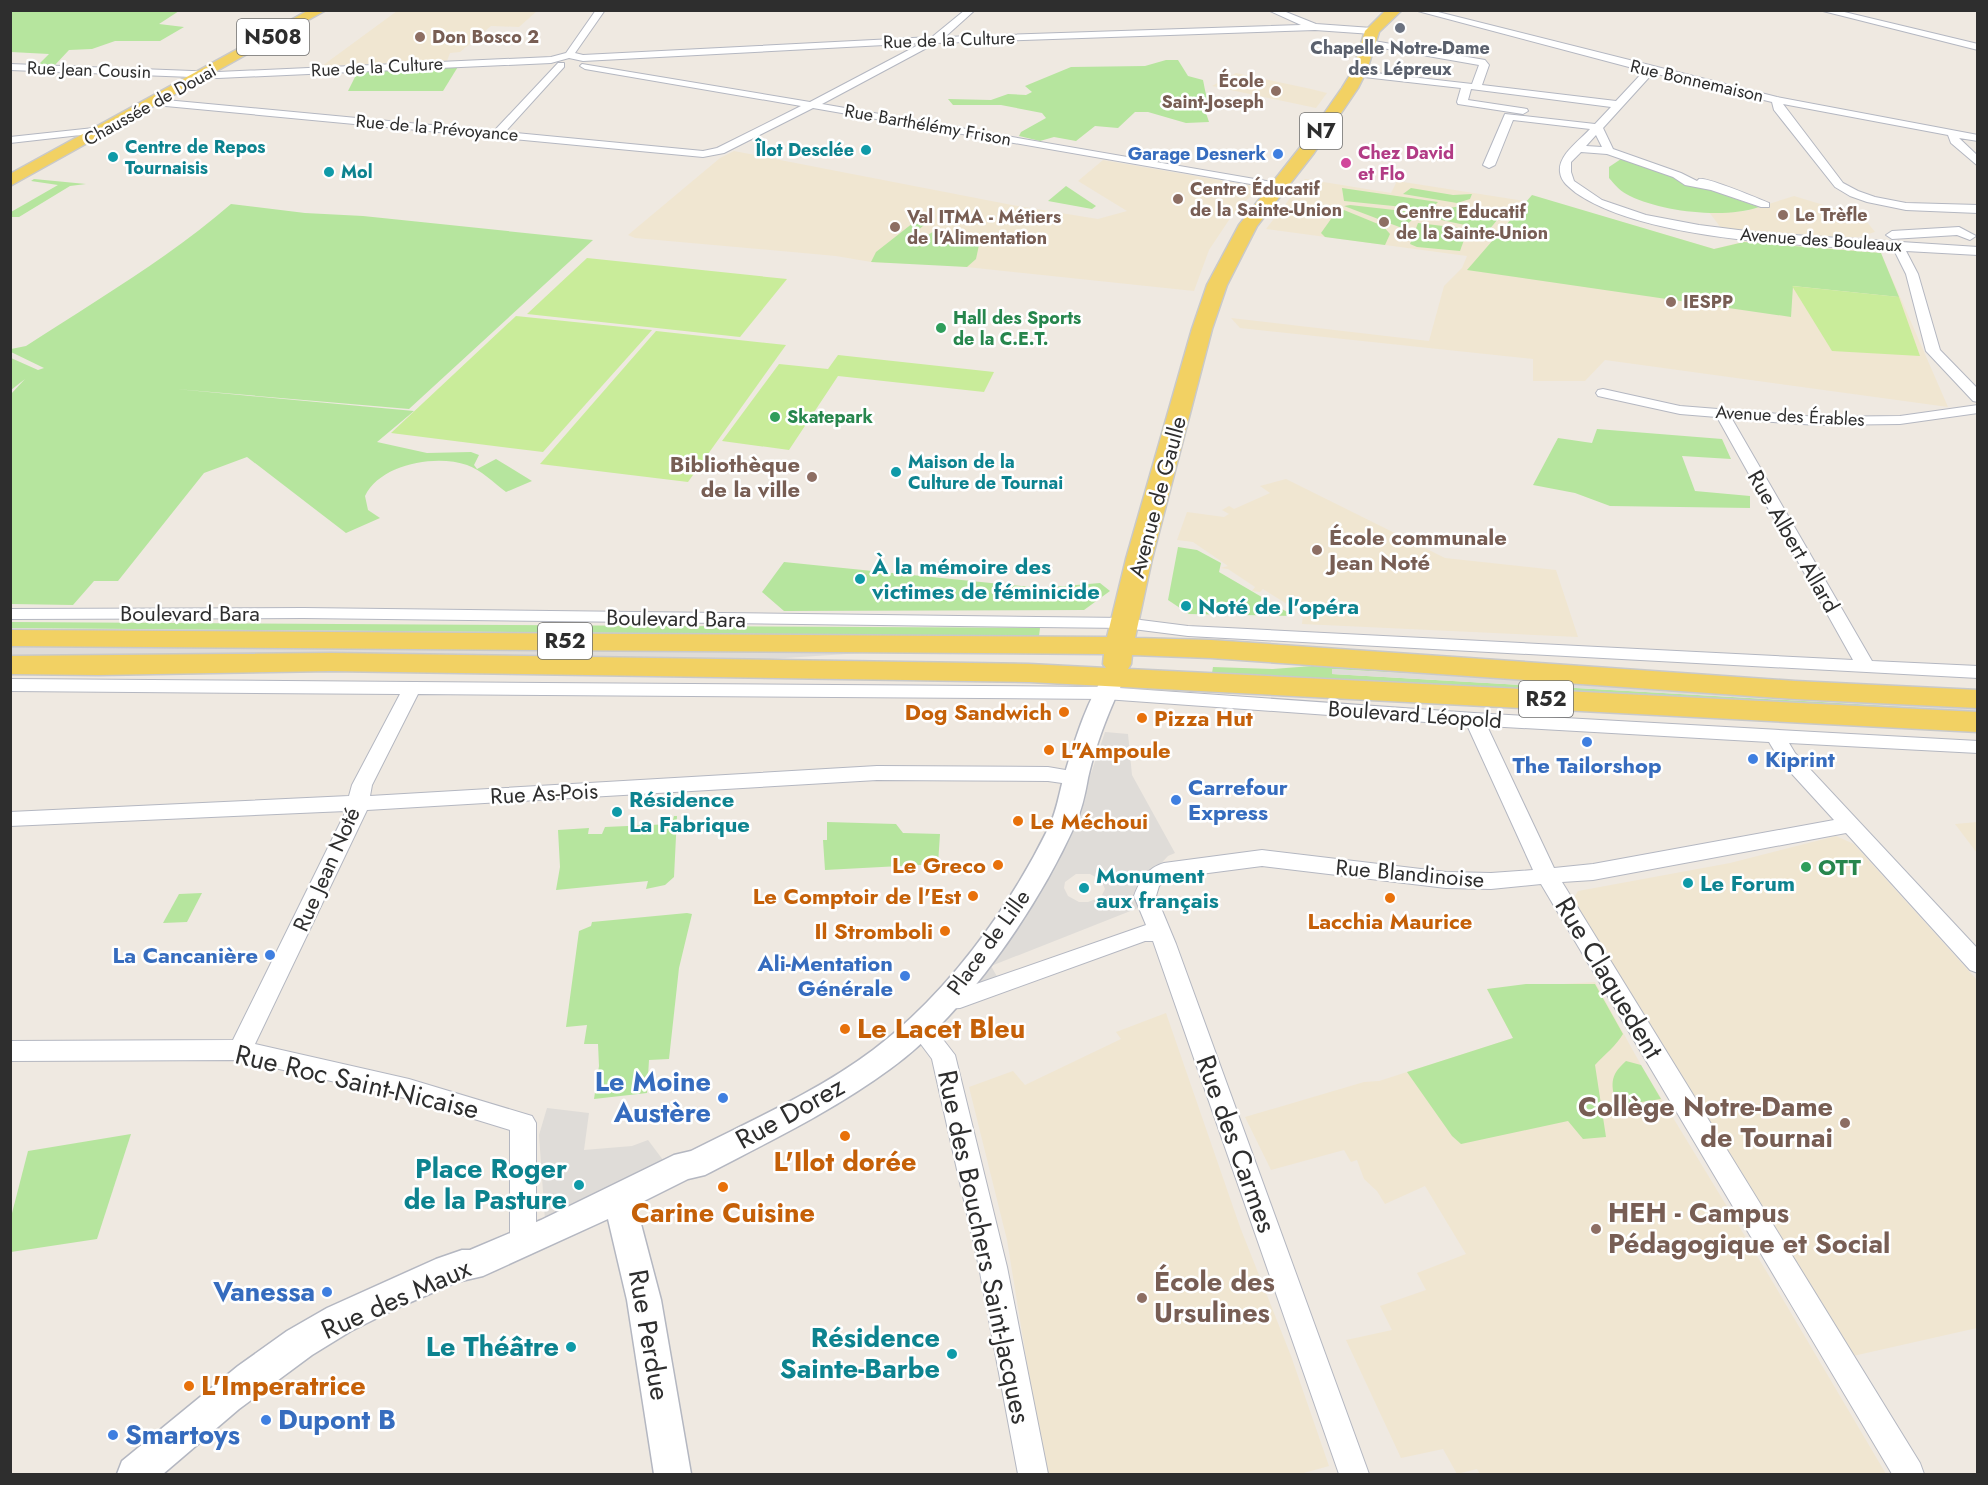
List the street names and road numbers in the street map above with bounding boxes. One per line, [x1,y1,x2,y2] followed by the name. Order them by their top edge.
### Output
[237,19,309,55] road number: N508
[882,25,1016,55] street label: Rue de la Culture
[310,51,444,83] street label: Rue de la Culture
[1628,53,1766,109] street label: Rue Bonnemaison
[26,55,152,85] street label: Rue Jean Cousin
[79,58,221,152] street label: Chaussée de Douai
[843,98,1013,152] street label: Rue Barthélémy Frison
[355,108,519,148] street label: Rue de la Prévoyance
[1300,113,1342,149] road number: N7
[1739,221,1903,259] street label: Avenue des Bouleaux
[1715,399,1865,433] street label: Avenue des Érables
[1120,413,1194,581] street label: Avenue de Gaulle
[1740,464,1848,618] street label: Rue Albert Allard
[120,597,260,629] street label: Boulevard Bara
[606,601,746,635] street label: Boulevard Bara
[538,623,592,659] road number: R52
[1519,681,1573,717] road number: R52
[1327,692,1503,736] street label: Boulevard Léopold
[489,774,599,812] street label: Rue As-Pois
[284,802,368,936] street label: Rue Jean Noté
[1334,851,1486,895] street label: Rue Blandinoise
[939,883,1037,1001] street label: Place de Lille
[1546,890,1673,1066] street label: Rue Claquedent
[231,1035,483,1129] street label: Rue Roc Saint-Nicaise
[1186,1050,1287,1238] street label: Rue des Carmes
[728,1066,852,1159] street label: Rue Dorez
[928,1066,1041,1427] street label: Rue des Bouchers Saint-Jacques
[315,1248,477,1349] street label: Rue des Maux
[619,1267,680,1403] street label: Rue Perdue

